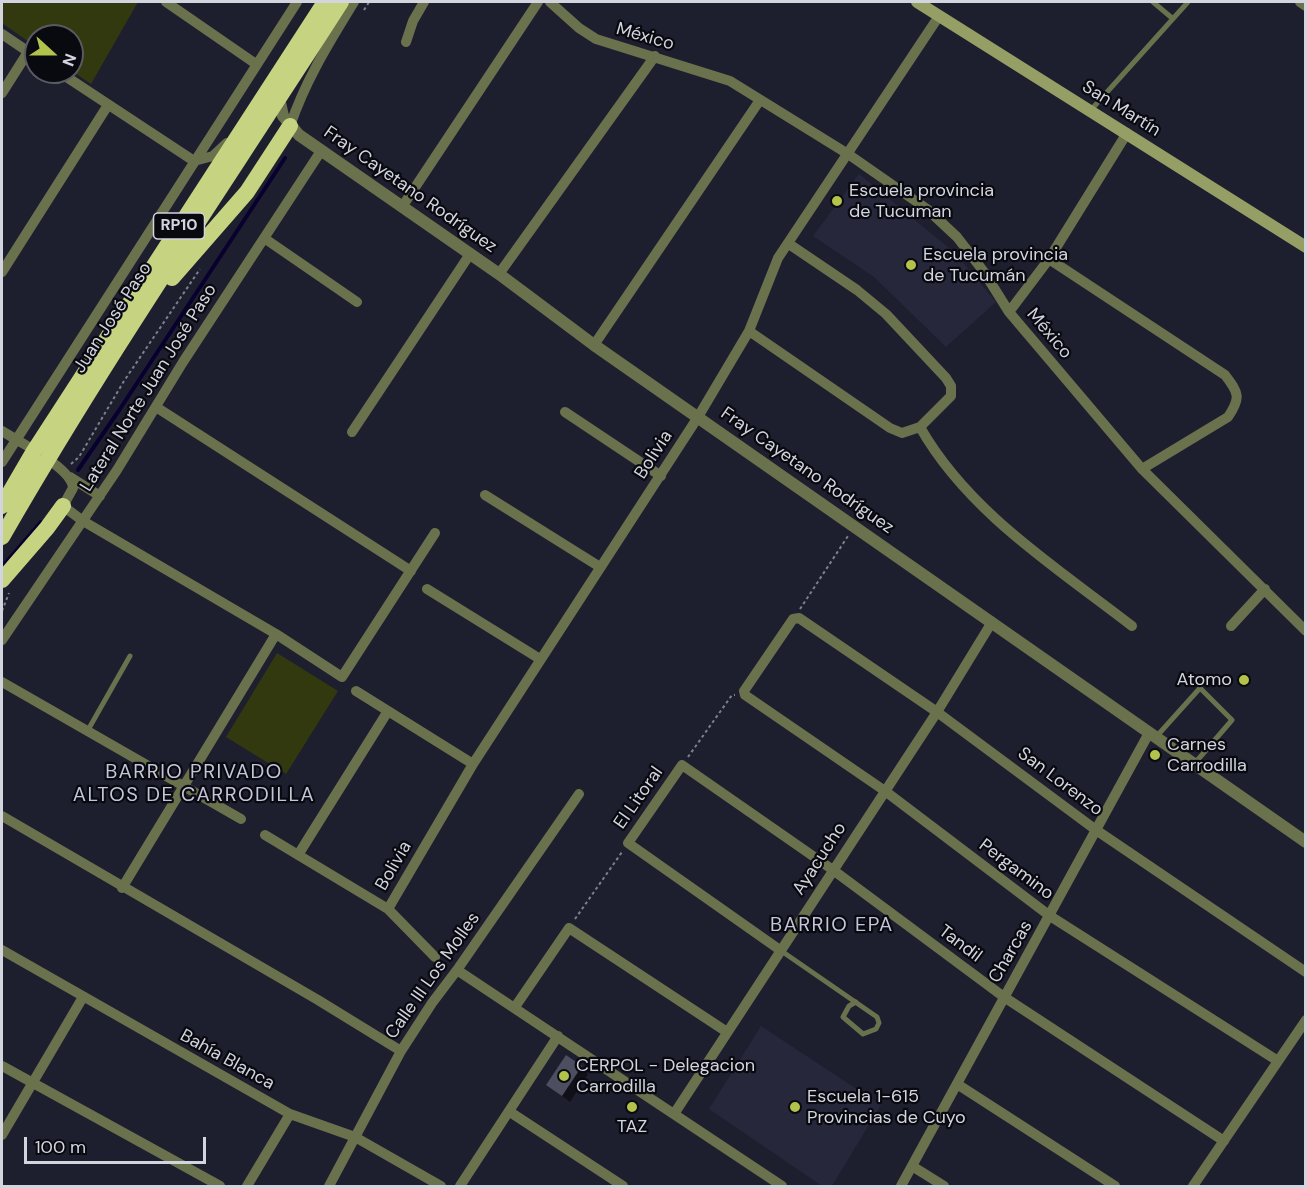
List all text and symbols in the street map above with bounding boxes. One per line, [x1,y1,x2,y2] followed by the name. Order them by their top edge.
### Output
[614,18,676,56] street label: México
[24,24,84,84] north arrow
[58,51,81,69] text: N
[1078,76,1164,142] street label: San Martín
[319,122,501,258] street label: Fray Cayetano Rodríguez
[849,180,994,222] place label: Escuela provincia de Tucuman
[830,194,844,208] marker: Escuela provincia de Tucuman
[154,213,204,239] road number: RP10
[923,244,1068,286] place label: Escuela provincia de Tucumán
[904,258,918,272] marker: Escuela provincia de Tucumán
[69,259,157,377] street label: Juan José Paso
[76,280,222,496] street label: Lateral Norte Juan José Paso
[1022,304,1076,364] street label: México
[716,403,898,539] street label: Fray Cayetano Rodríguez
[630,427,678,483] street label: Bolivia
[1177,669,1232,691] place label: Atomo
[1237,673,1251,687] marker: Atomo
[1167,734,1247,777] place label: Carnes Carrodilla
[1013,743,1107,821] street label: San Lorenzo
[1148,748,1162,762] marker: Carnes Carrodilla
[73,761,315,808] district label: BARRIO PRIVADO ALTOS DE CARRODILLA
[610,763,668,833] street label: El Litoral
[789,819,851,899] street label: Ayacucho
[974,835,1058,905] street label: Pergamino
[371,837,417,895] street label: Bolivia
[381,908,485,1044] street label: Calle III Los Molles
[770,914,894,938] district label: BARRIO EPA
[985,917,1037,987] street label: Charcas
[934,921,986,967] street label: Tandil
[176,1025,278,1095] street label: Bahía Blanca
[576,1055,755,1098] place label: CERPOL - Delegacion Carrodilla
[557,1069,571,1083] marker: CERPOL - Delegacion Carrodilla
[807,1086,966,1128] place label: Escuela 1-615 Provincias de Cuyo
[625,1100,639,1114] marker: TAZ
[788,1100,802,1114] marker: Escuela 1-615 Provincias de Cuyo
[617,1116,647,1138] place label: TAZ
[27,1125,208,1163] scale bar
[35,1135,86,1159] text: 100 m

